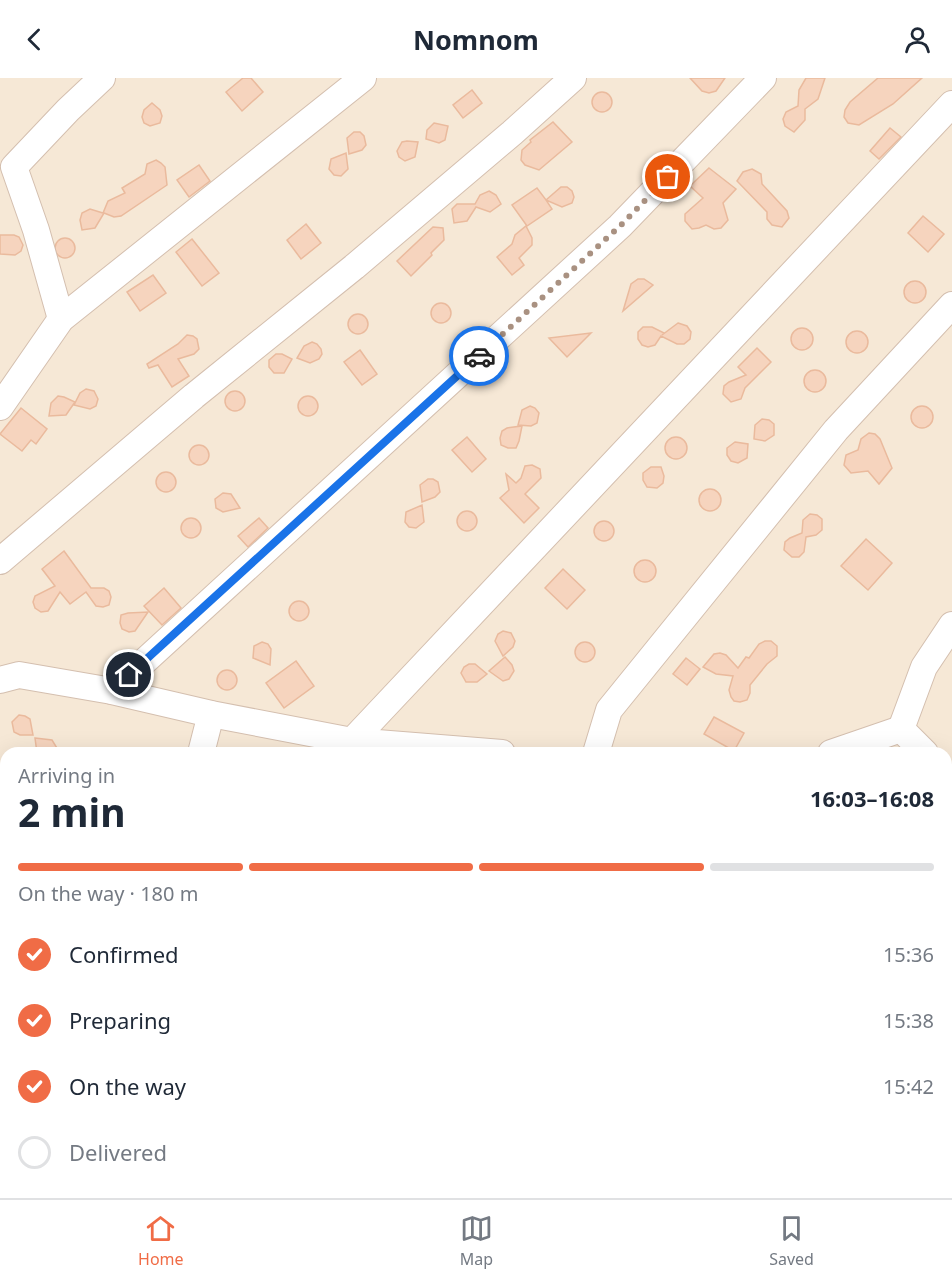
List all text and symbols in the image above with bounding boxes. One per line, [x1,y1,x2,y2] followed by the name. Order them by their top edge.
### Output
[413,21,539,58] text: Nomnom
[18,23,51,56] icon: back
[901,23,934,56] icon: person
[642,151,693,202] pin
[651,160,684,193] icon: bag
[449,326,509,386] courier
[463,340,496,373] icon: car
[103,649,154,700] pin
[112,658,145,691] icon: home
[18,762,115,789] text: Arriving in
[810,783,934,813] text: 16:03–16:08
[18,785,125,838] text: 2 min
[18,880,198,907] text: On the way · 180 m
[18,938,51,971] icon: check
[69,939,179,969] text: Confirmed
[883,941,934,968] text: 15:36
[18,1004,51,1037] icon: check
[69,1005,171,1035] text: Preparing
[883,1007,934,1034] text: 15:38
[18,1070,51,1103] icon: check
[69,1071,186,1101] text: On the way
[883,1073,934,1100] text: 15:42
[69,1137,167,1167] text: Delivered
[138,1212,184,1270] tab: Home
[460,1212,493,1270] tab: Map
[769,1212,814,1270] tab: Saved

